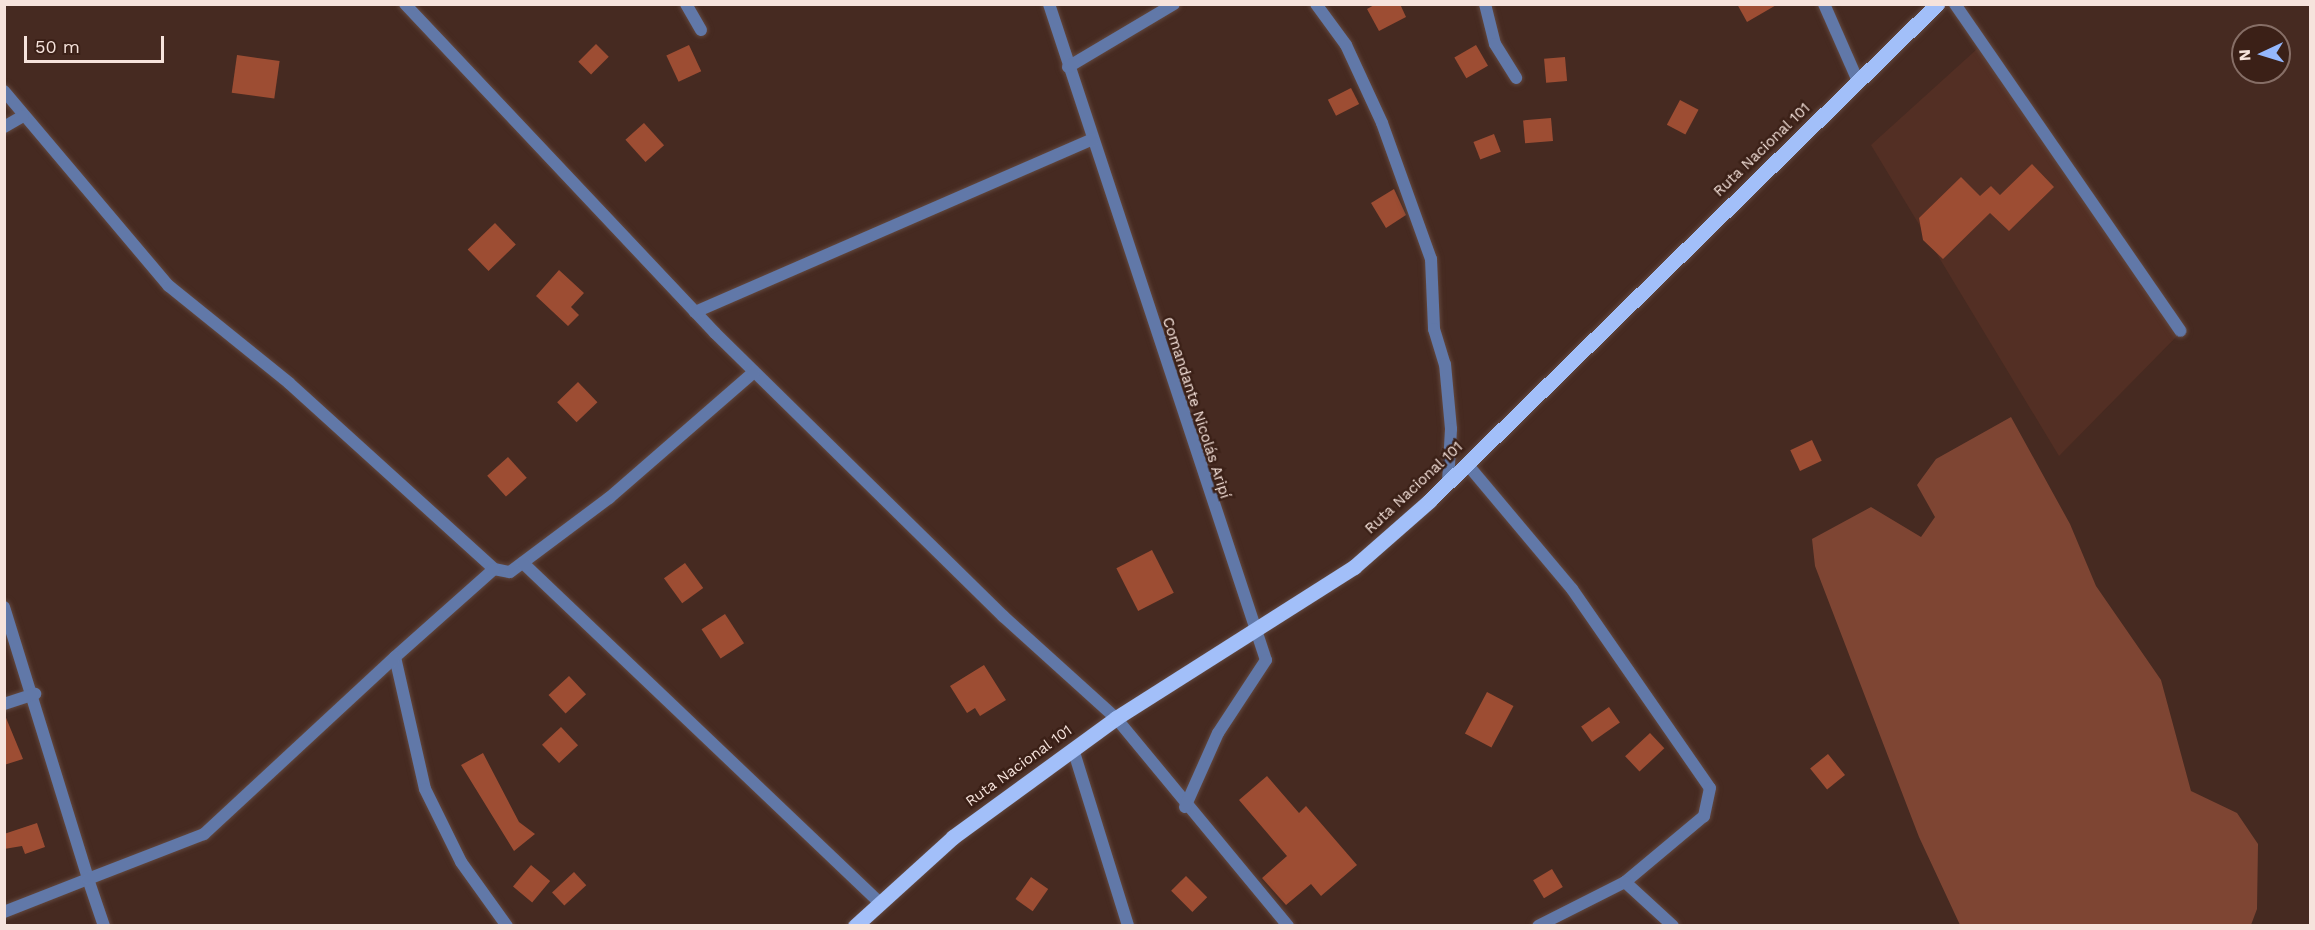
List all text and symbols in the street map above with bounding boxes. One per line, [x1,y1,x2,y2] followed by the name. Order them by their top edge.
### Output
[27,24,166,62] scale bar
[2231,24,2291,84] north arrow
[35,36,80,57] text: 50 m
[2235,49,2254,62] text: N
[1710,99,1814,201] street label: Ruta Nacional 101
[1158,315,1234,501] street label: Comandante Nicolás Aripí
[1361,438,1467,538] street label: Ruta Nacional 101
[962,721,1076,811] street label: Ruta Nacional 101

